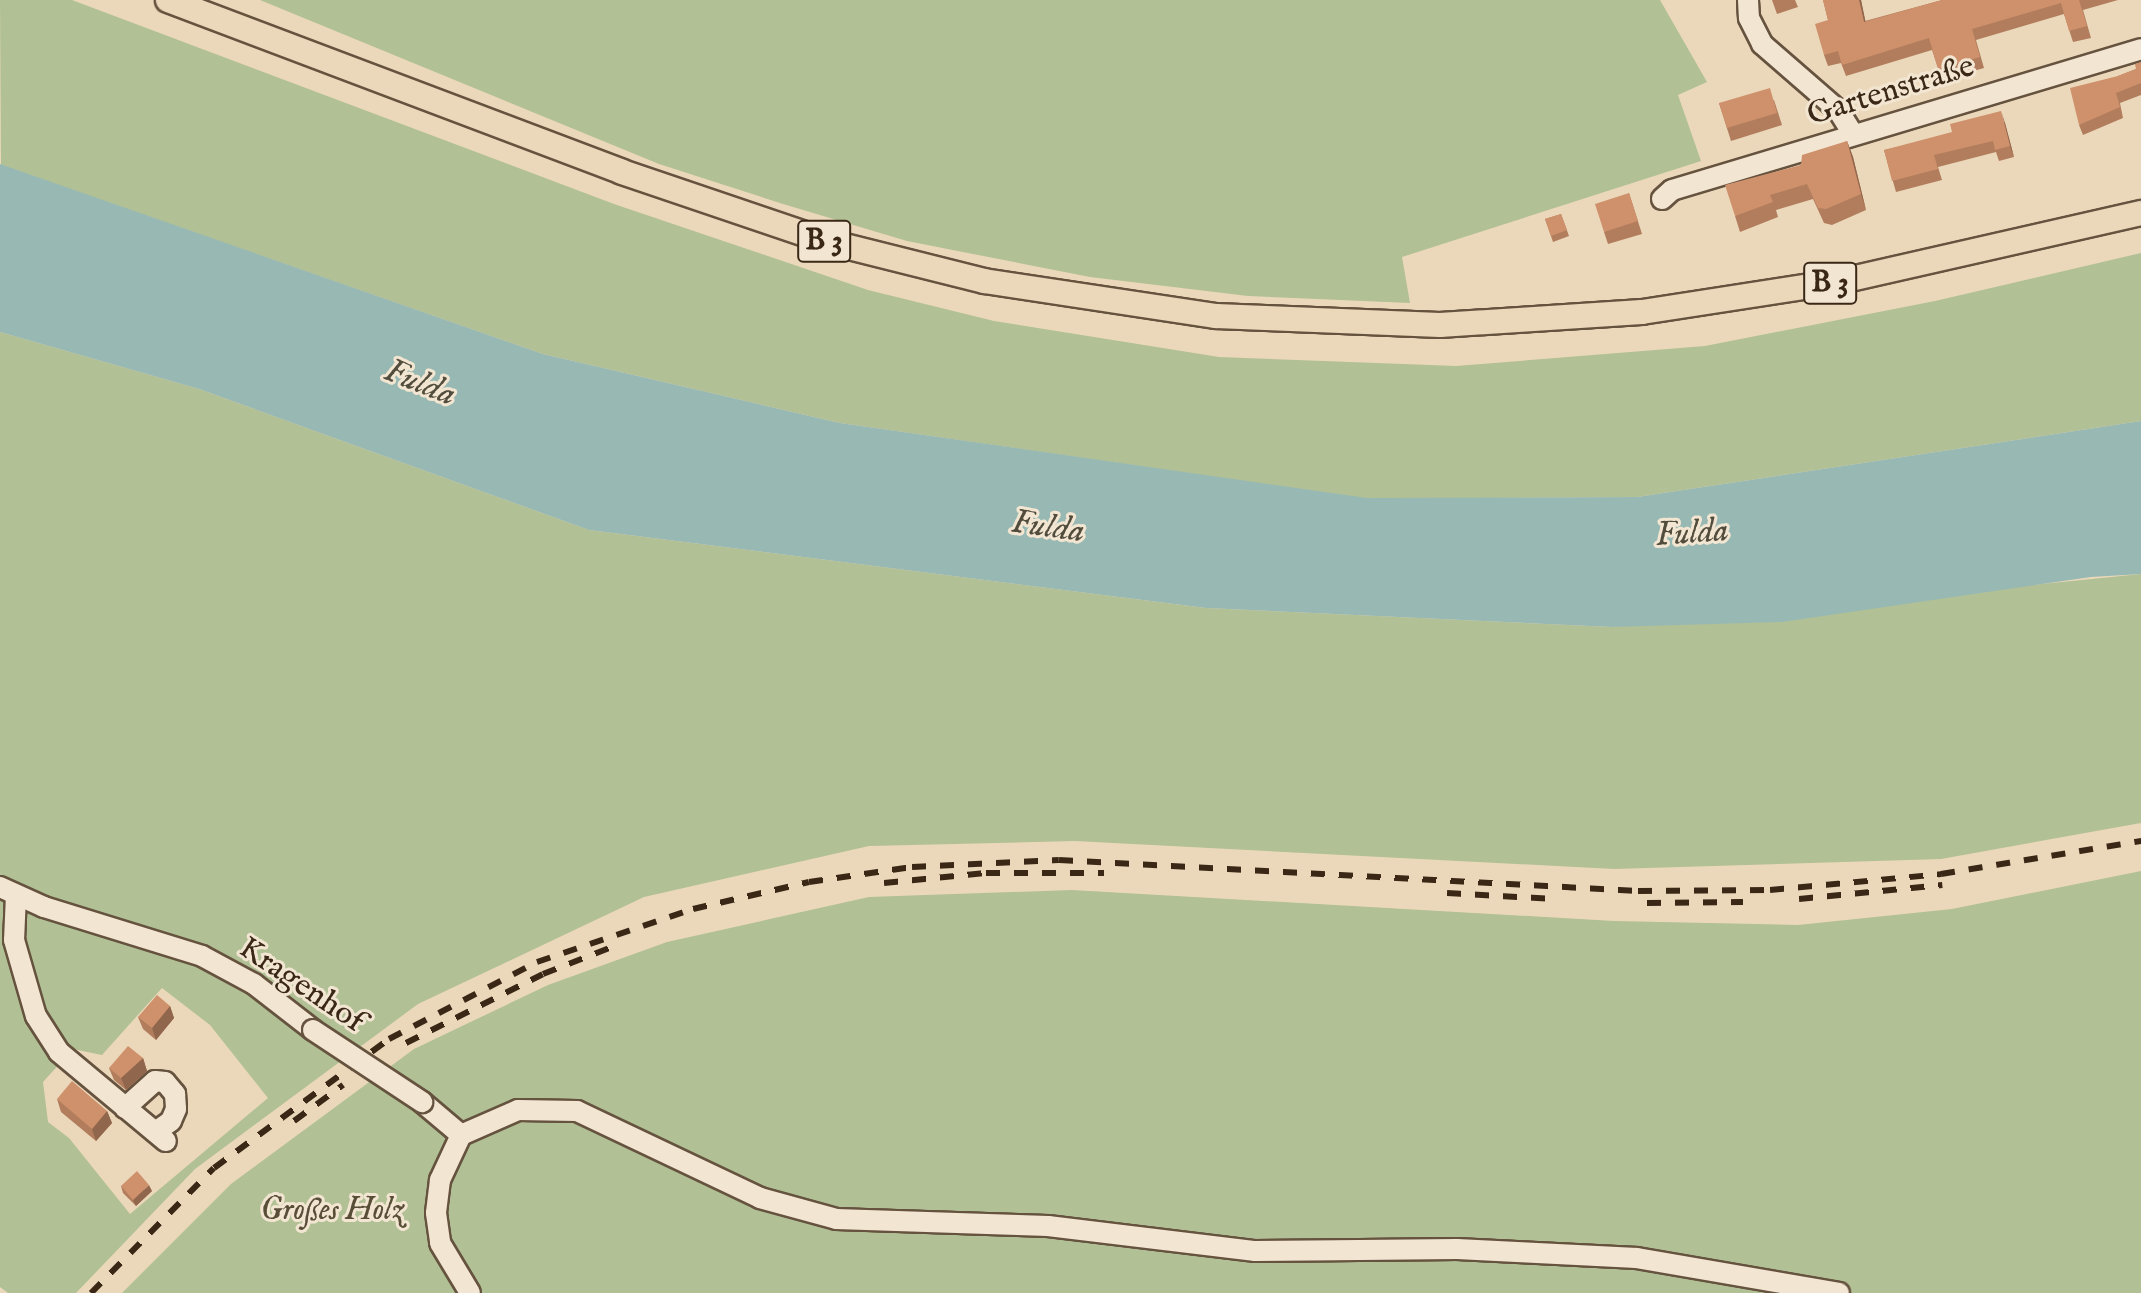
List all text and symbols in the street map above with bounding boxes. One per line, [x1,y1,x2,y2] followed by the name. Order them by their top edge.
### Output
[1803,48,1979,136] street label: Gartenstraße
[796,215,852,267] road number: B 3
[1802,257,1858,309] road number: B 3
[378,350,462,416] water label: Fulda
[1009,502,1087,552] water label: Fulda
[1654,510,1730,556] water label: Fulda
[231,930,371,1042] street label: Kragenhof
[260,1192,404,1230] park label: Großes Holz

